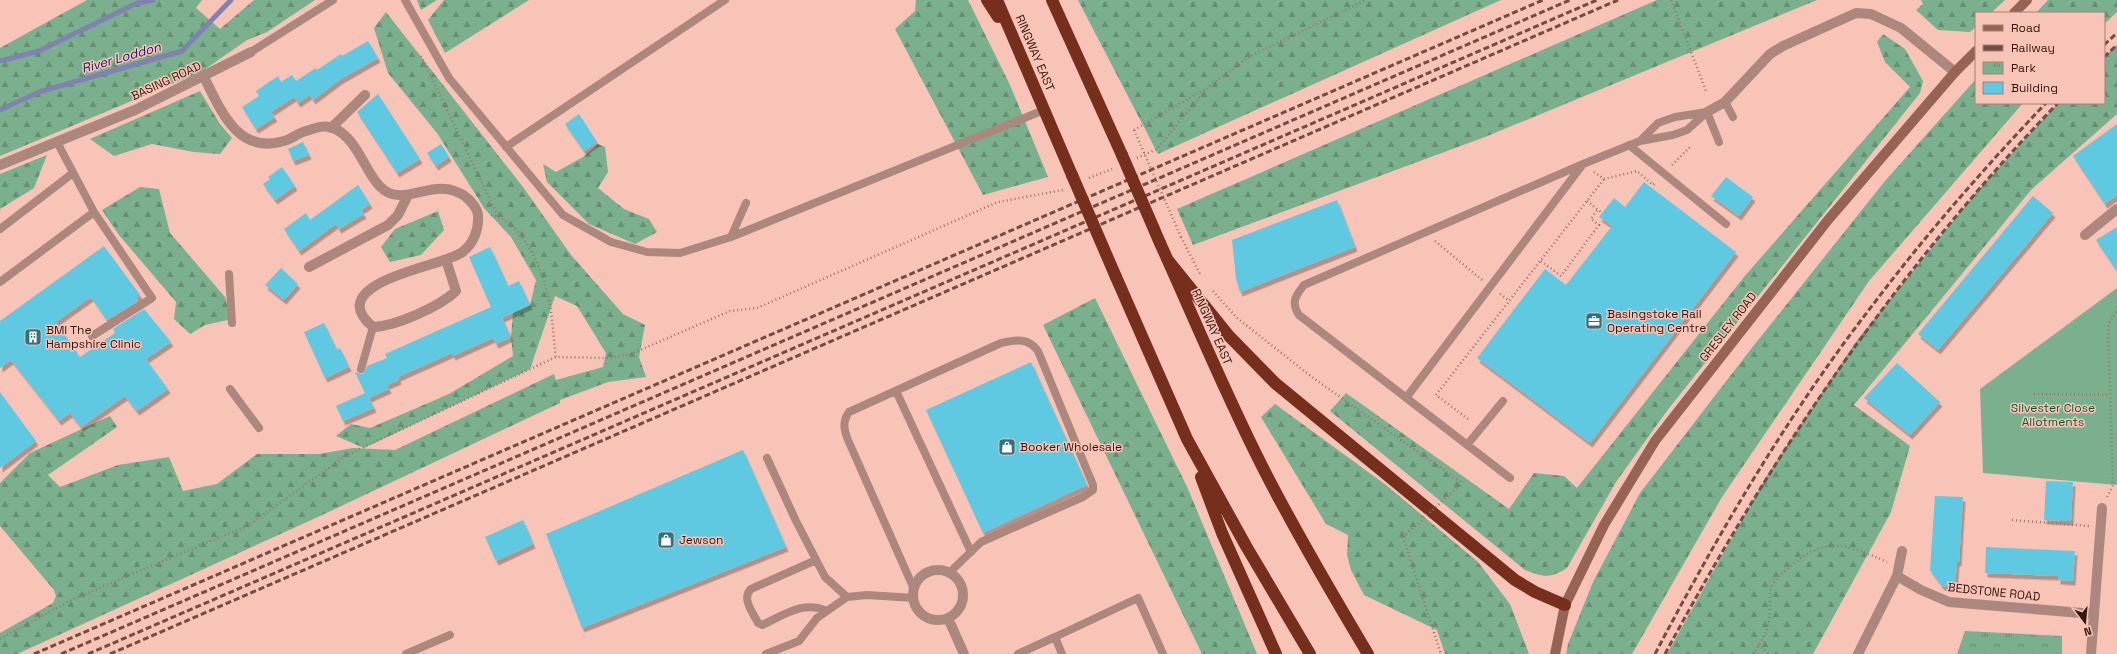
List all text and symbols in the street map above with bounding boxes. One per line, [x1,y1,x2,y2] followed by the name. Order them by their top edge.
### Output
[1012,12,1058,94] street label: RINGWAY EAST
[1975,12,2105,104] legend
[2011,20,2040,36] text: Road
[79,38,164,77] water label: River Loddon
[2011,40,2055,56] text: Railway
[128,58,204,104] street label: BASING ROAD
[2011,60,2036,76] text: Park
[2011,80,2058,96] text: Building
[1188,286,1236,368] street label: RINGWAY EAST
[1696,289,1760,365] street label: GRESLEY ROAD
[1607,306,1706,336] place label: Basingstoke Rail Operating Centre
[1584,311,1604,331] office icon: Basingstoke Rail Operating Centre
[46,322,141,352] place label: BMI The Hampshire Clinic
[23,327,43,347] building icon: BMI The Hampshire Clinic
[2011,400,2095,430] park label: Silvester Close Allotments
[997,437,1017,457] shop icon: Booker Wholesale
[1020,439,1122,455] place label: Booker Wholesale
[656,530,676,550] shop icon: Jewson
[679,532,723,548] place label: Jewson
[1947,579,2041,605] street label: BEDSTONE ROAD
[2065,602,2105,642] north arrow
[2082,624,2093,639] text: N

